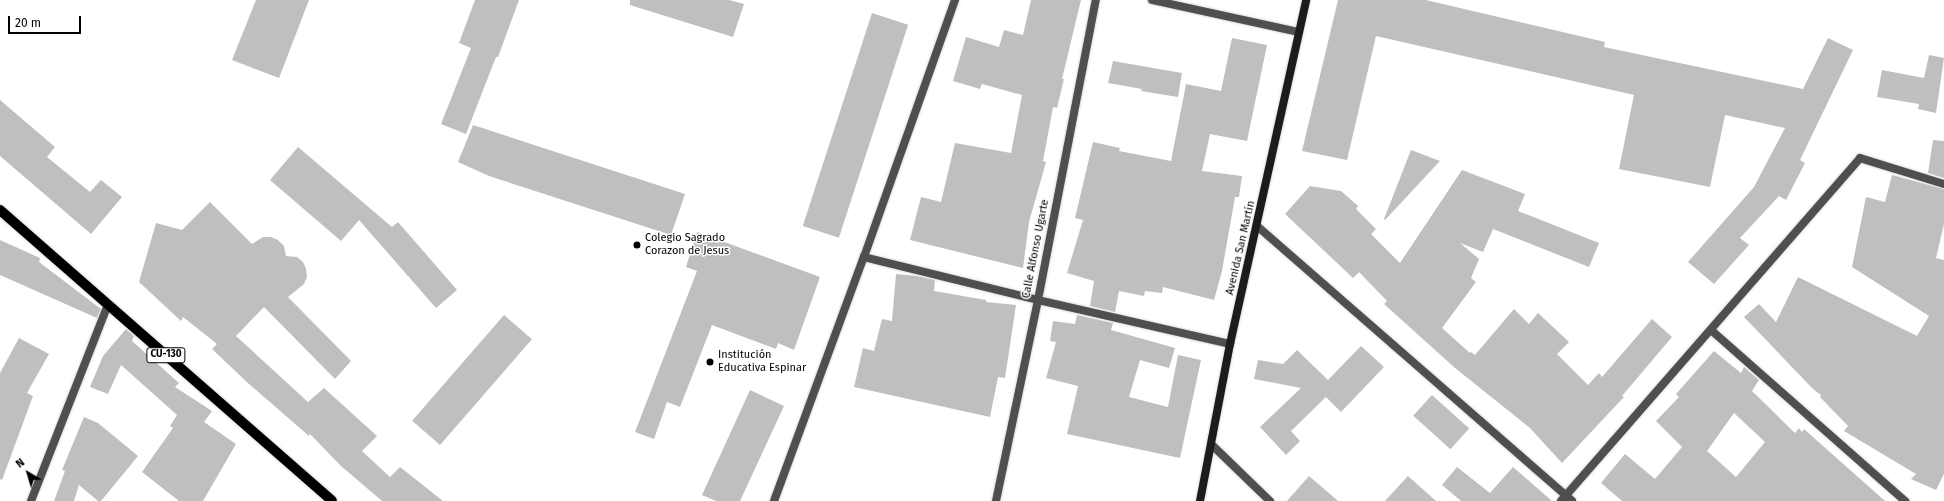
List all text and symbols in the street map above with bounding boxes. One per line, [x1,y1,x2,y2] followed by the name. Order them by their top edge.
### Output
[10,8,83,34] scale bar
[15,16,41,30] text: 20 m
[1020,198,1052,300] street label: Calle Alfonso Ugarte
[1224,200,1258,296] street label: Avenida San Martín
[645,232,729,258] place label: Colegio Sagrado Corazon de Jesus
[632,240,642,250] marker: Colegio Sagrado Corazon de Jesus
[146,347,186,363] road number: CU-130
[718,349,806,375] place label: Institución Educativa Espinar
[705,357,715,367] marker: Institución Educativa Espinar
[8,453,48,493] north arrow
[13,456,27,471] text: N

